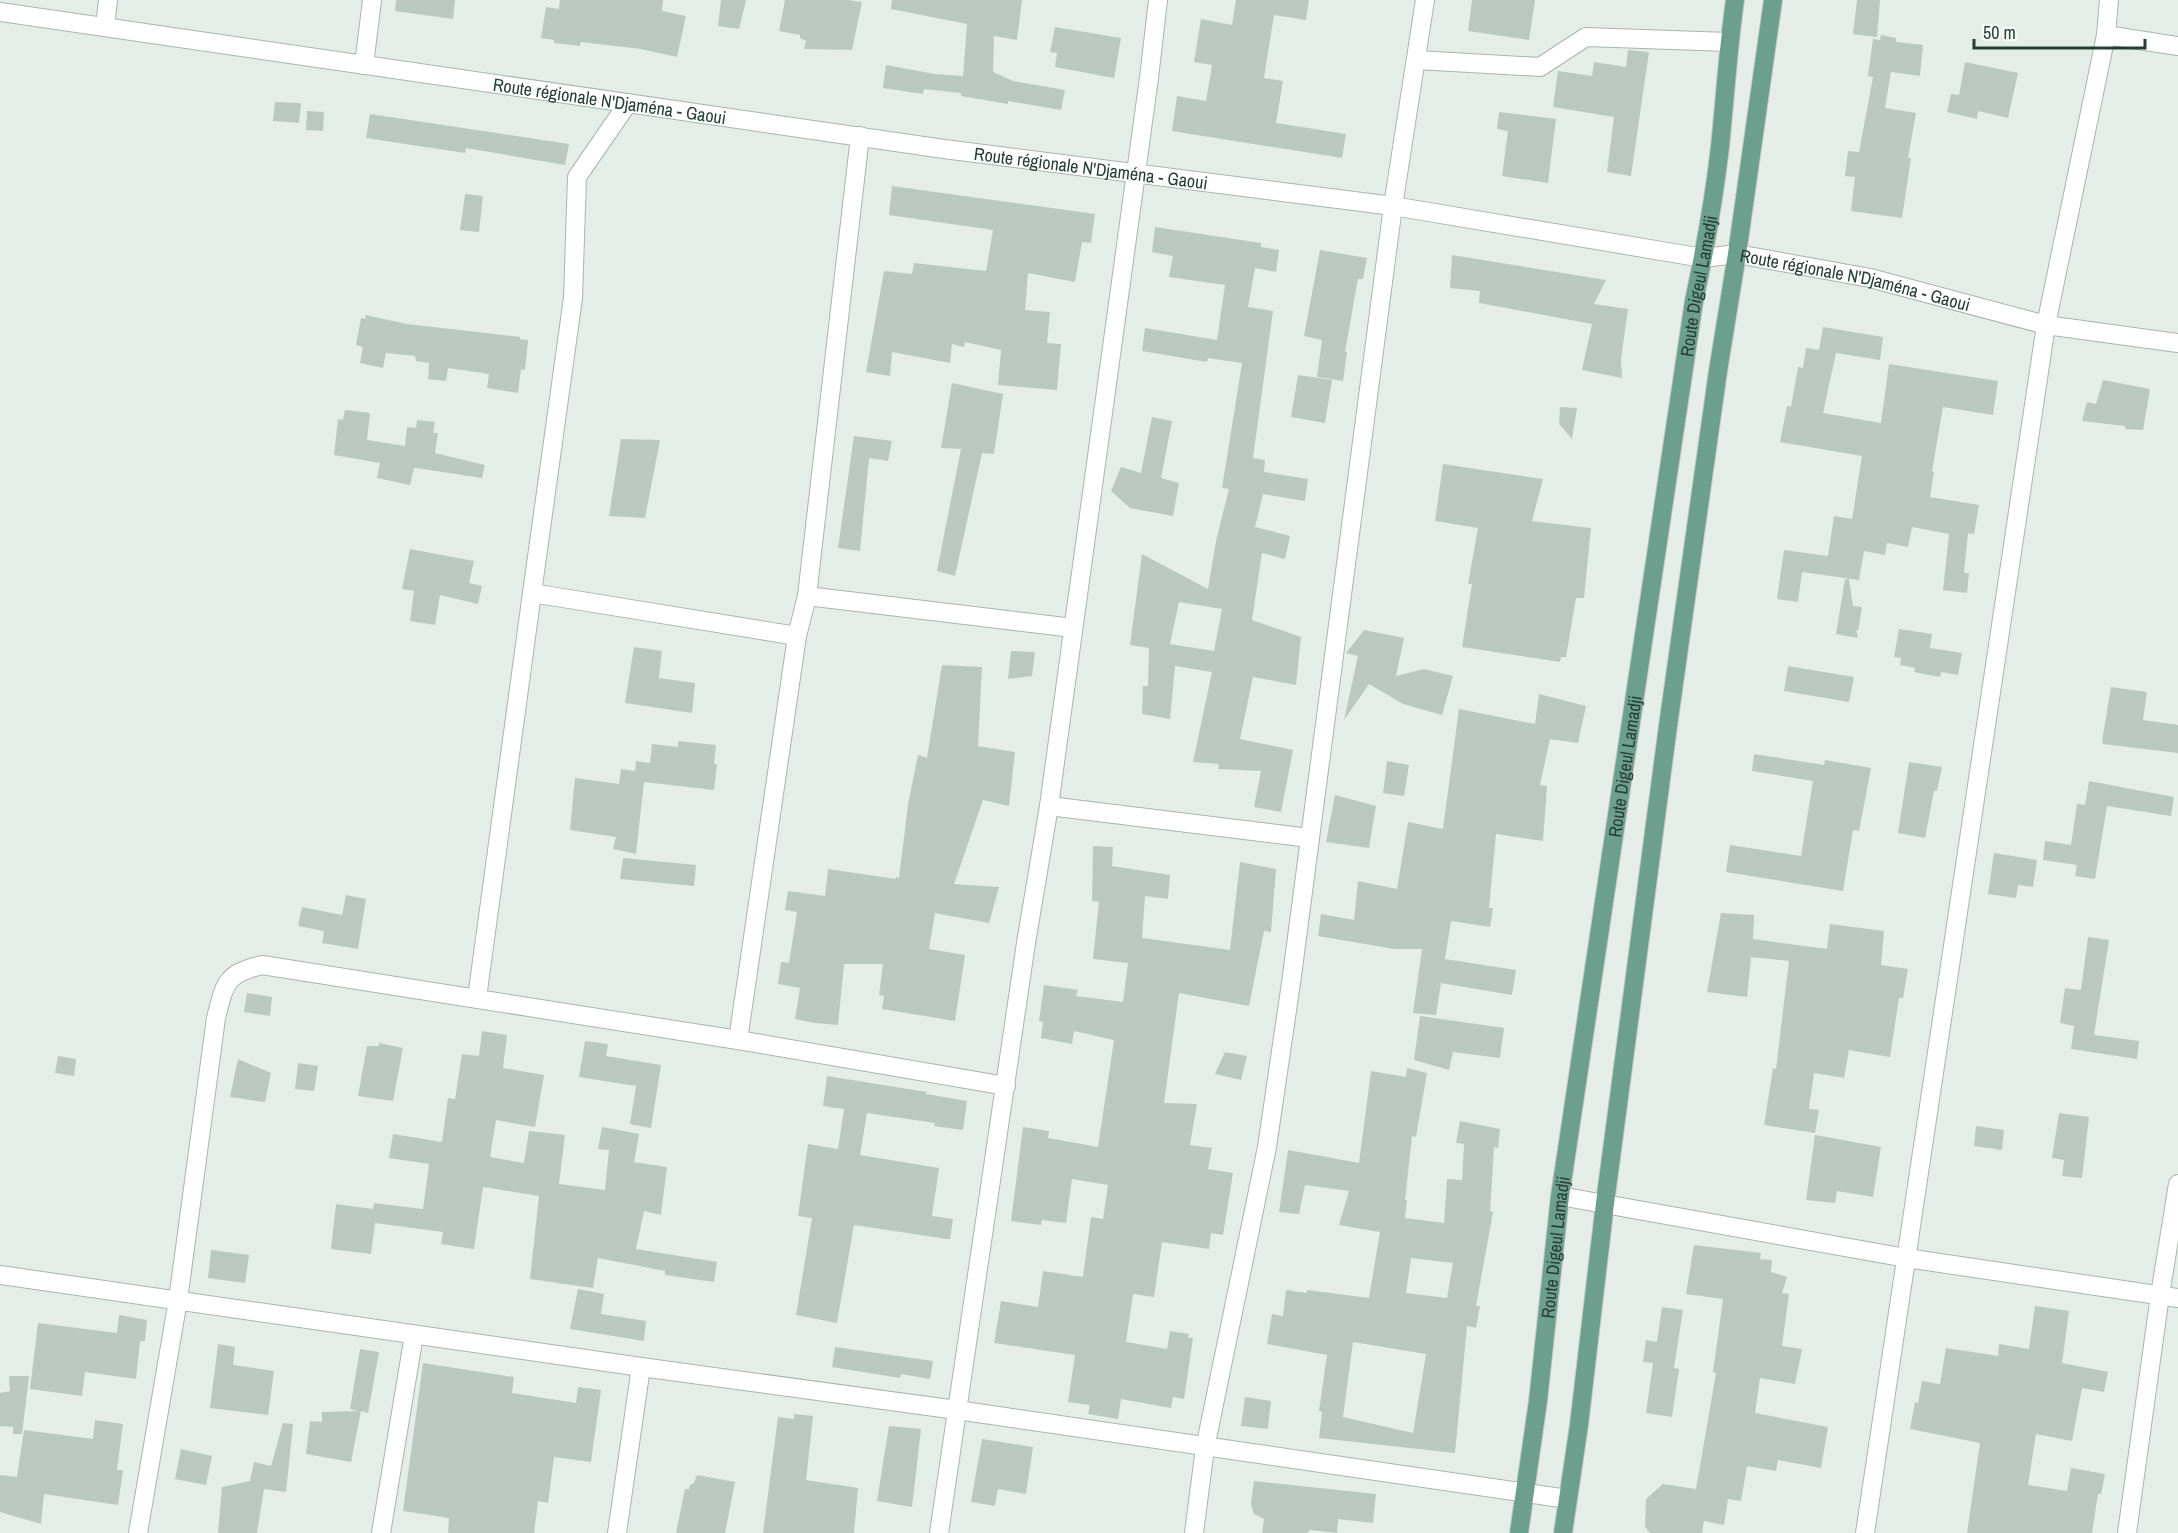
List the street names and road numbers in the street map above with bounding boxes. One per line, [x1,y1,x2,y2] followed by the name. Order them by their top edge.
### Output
[491,71,728,130] street label: Route régionale N'Djaména - Gaoui
[973,140,1209,195] street label: Route régionale N'Djaména - Gaoui
[1673,214,1723,358] street label: Route Digeul Lamadji
[1738,242,1973,317] street label: Route régionale N'Djaména - Gaoui
[1601,694,1647,839] street label: Route Digeul Lamadji
[1534,1174,1575,1320] street label: Route Digeul Lamadji

